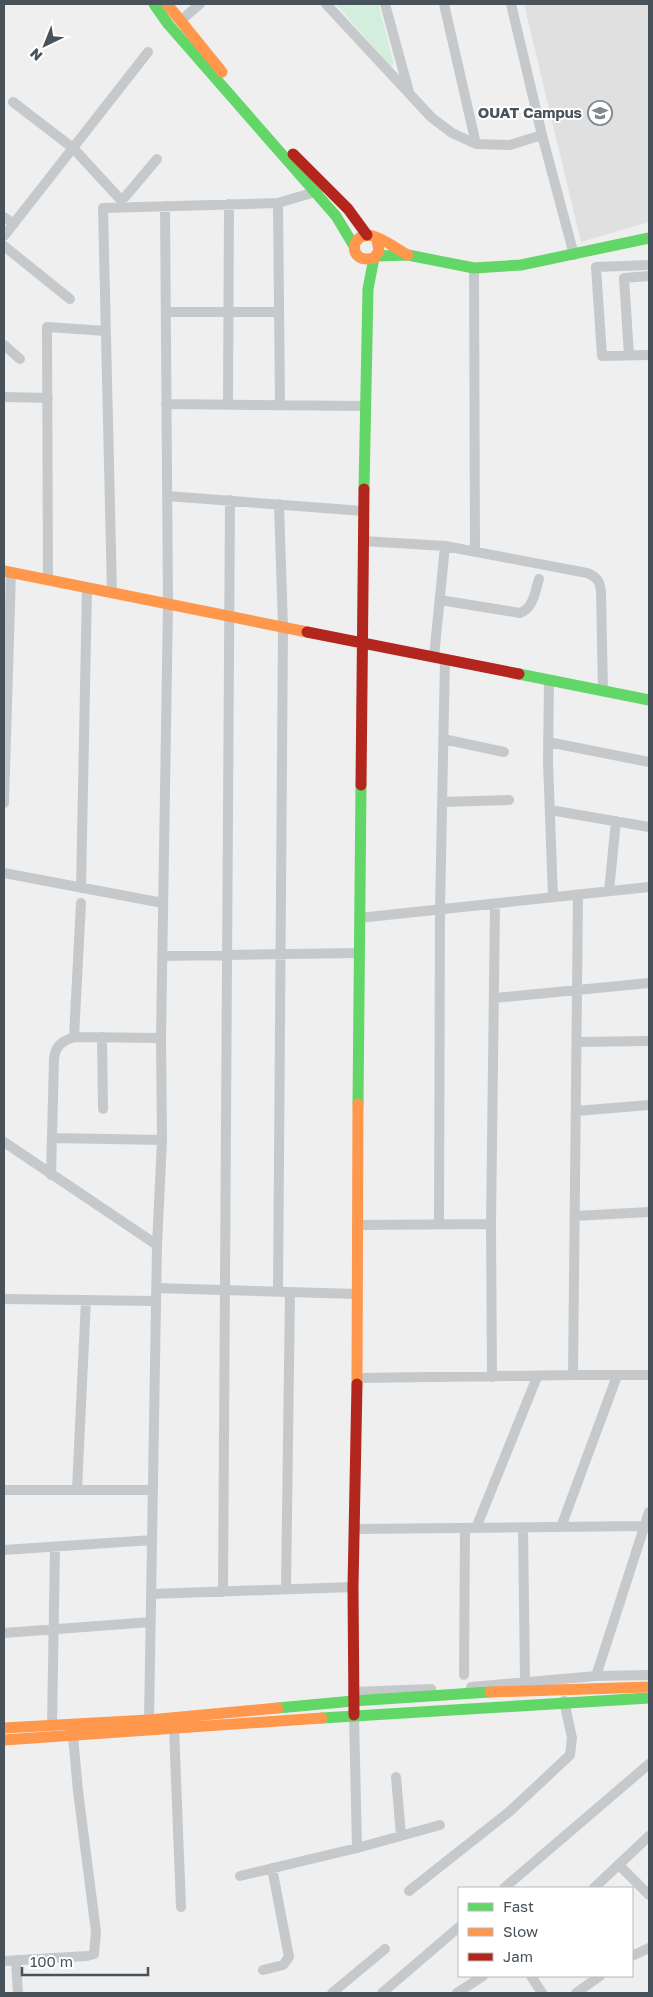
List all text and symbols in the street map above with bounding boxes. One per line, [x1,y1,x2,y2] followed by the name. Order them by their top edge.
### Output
[20,20,70,70] north arrow
[26,45,45,65] text: N
[587,100,613,126] school or university icon: OUAT Campus
[478,103,582,121] place label: OUAT Campus
[458,1887,633,1977] legend
[503,1897,534,1915] text: Fast
[503,1922,538,1940] text: Slow
[22,1944,149,1976] scale bar
[503,1947,533,1965] text: Jam
[30,1952,73,1970] text: 100 m

